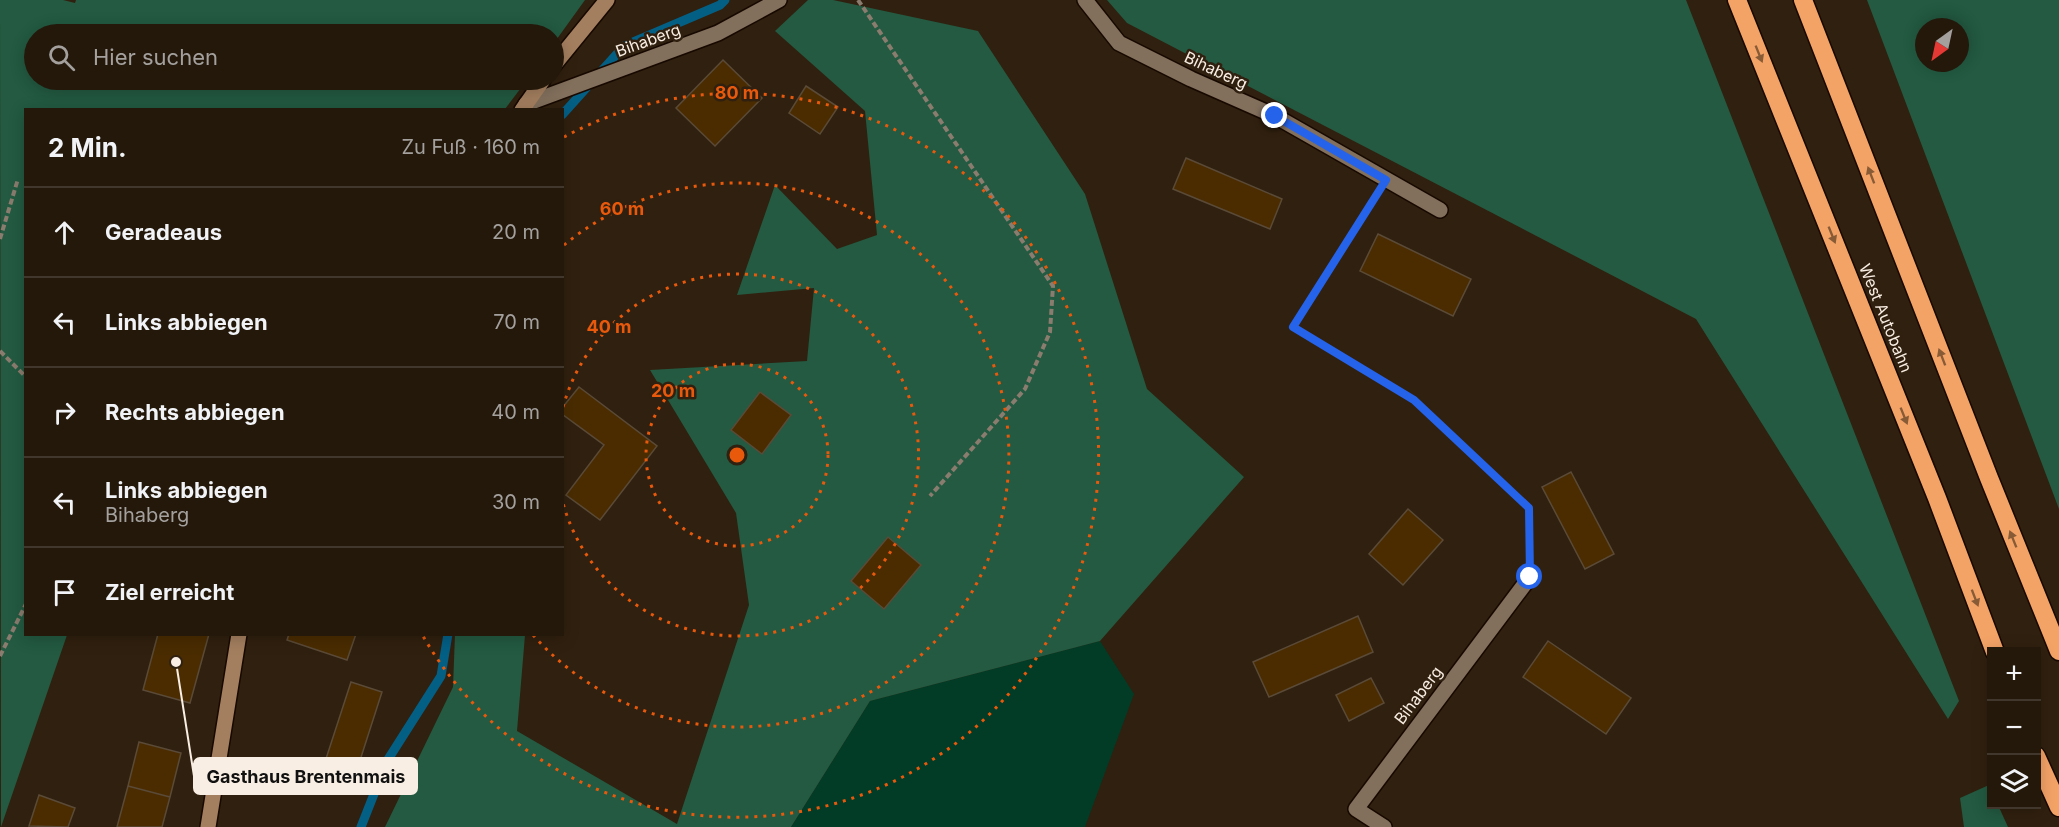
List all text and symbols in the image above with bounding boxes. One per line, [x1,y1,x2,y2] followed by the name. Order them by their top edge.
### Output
[1915,18,1969,72] north arrow
[613,19,683,61] street label: Bihaberg
[24,24,564,90] search box
[45,41,78,74] icon: search
[93,44,218,70] text: Hier suchen
[1754,46,1764,64] one-way arrow
[1181,47,1251,93] street label: Bihaberg
[715,82,759,103] text: 80 m
[1261,102,1287,128] route end
[48,132,127,163] text: 2 Min.
[401,135,540,159] text: Zu Fuß · 160 m
[1866,166,1876,184] one-way arrow
[600,198,644,219] text: 60 m
[48,216,81,249] icon: ahead
[105,219,222,245] text: Geradeaus
[492,220,540,244] text: 20 m
[1827,227,1837,245] one-way arrow
[1855,261,1917,375] street label: West Autobahn
[48,306,81,339] icon: left
[105,309,268,335] text: Links abbiegen
[493,310,540,334] text: 70 m
[587,316,632,337] text: 40 m
[1937,348,1946,366] one-way arrow
[651,380,695,401] text: 20 m
[48,396,81,429] icon: right
[105,399,285,425] text: Rechts abbiegen
[491,400,540,424] text: 40 m
[1899,408,1909,426] one-way arrow
[727,445,747,465] centre of rings
[105,477,268,503] text: Links abbiegen
[48,486,81,519] icon: left
[492,490,540,514] text: 30 m
[105,503,189,527] text: Bihaberg
[2008,529,2018,547] one-way arrow
[1516,563,1542,589] route start
[48,576,81,609] icon: arrive
[105,579,234,605] text: Ziel erreicht
[1970,589,1980,607] one-way arrow
[1987,647,2041,809] map controls
[1987,647,2041,701] button: +
[1390,662,1446,728] street label: Bihaberg
[1987,701,2041,755] button: −
[1987,755,2041,809] button: layers
[194,758,417,794] callout: Gasthaus Brentenmais
[207,766,405,787] text: Gasthaus Brentenmais

